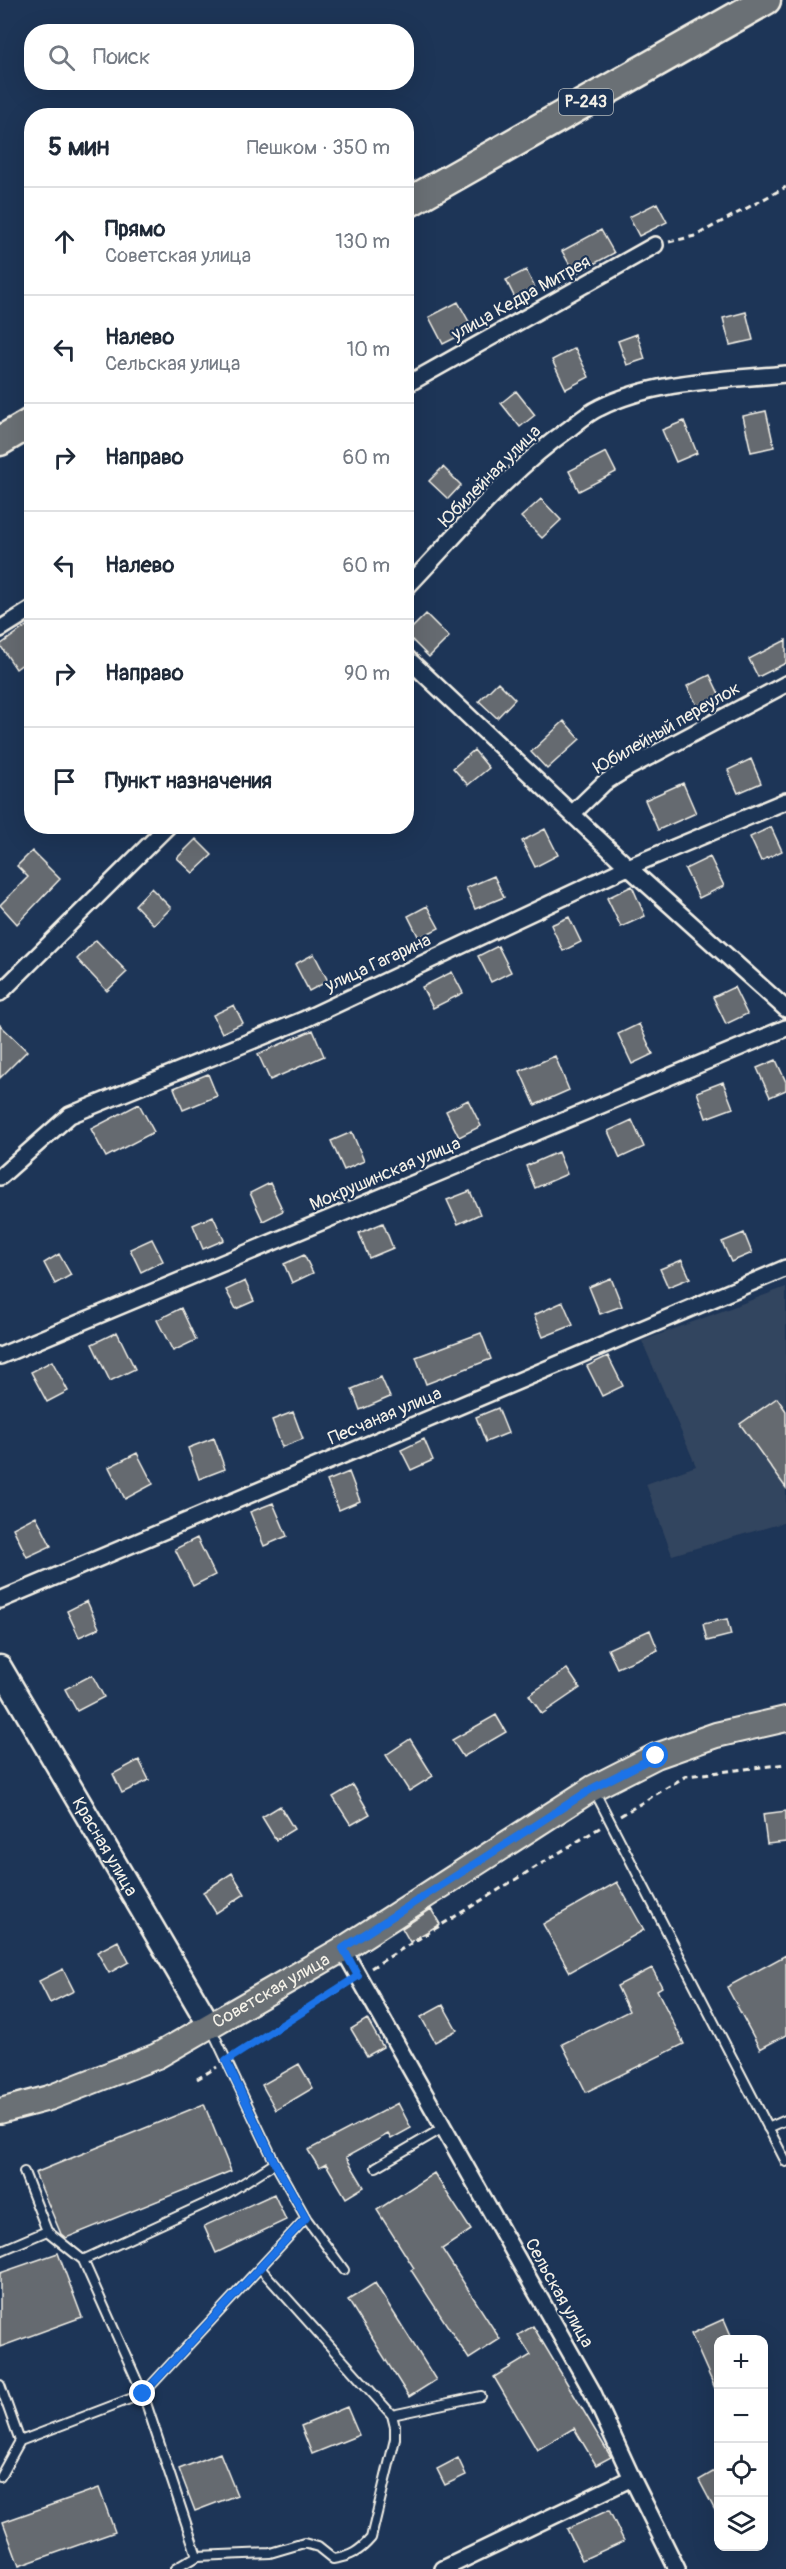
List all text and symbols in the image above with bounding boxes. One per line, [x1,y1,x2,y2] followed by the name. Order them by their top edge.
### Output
[24,24,414,90] search box
[45,41,78,74] icon: search
[93,43,150,71] text: Поиск
[559,89,613,115] road number: Р-243
[48,131,109,163] text: 5 мин
[247,135,390,160] text: Пешком · 350 m
[105,215,165,243] text: Прямо
[48,225,81,258] icon: ahead
[335,229,390,254] text: 130 m
[105,243,251,268] text: Советская улица
[447,250,595,346] street label: улица Кедра Митрея
[105,323,174,351] text: Налево
[48,333,81,366] icon: left
[346,337,390,362] text: 10 m
[105,351,240,376] text: Сельская улица
[434,420,546,532] street label: Юбилейная улица
[48,441,81,474] icon: right
[105,443,184,471] text: Направо
[343,445,390,470] text: 60 m
[48,549,81,582] icon: left
[105,551,174,579] text: Налево
[343,553,390,578] text: 60 m
[48,657,81,690] icon: right
[105,659,184,687] text: Направо
[344,661,390,686] text: 90 m
[590,677,744,779] street label: Юбилейный переулок
[48,765,81,798] icon: arrive
[105,767,272,795] text: Пункт назначения
[321,928,435,998] street label: улица Гагарина
[306,1132,464,1216] street label: Мокрушинская улица
[325,1382,445,1450] street label: Песчаная улица
[642,1742,668,1768] route start
[67,1793,143,1900] street label: Красная улица
[208,1948,334,2033] street label: Советская улица
[519,2234,599,2352] street label: Сельская улица
[714,2335,768,2551] map controls
[714,2335,768,2389] button: +
[129,2380,155,2406] route end
[714,2389,768,2443] button: −
[714,2443,768,2497] button: locate
[714,2497,768,2551] button: layers

